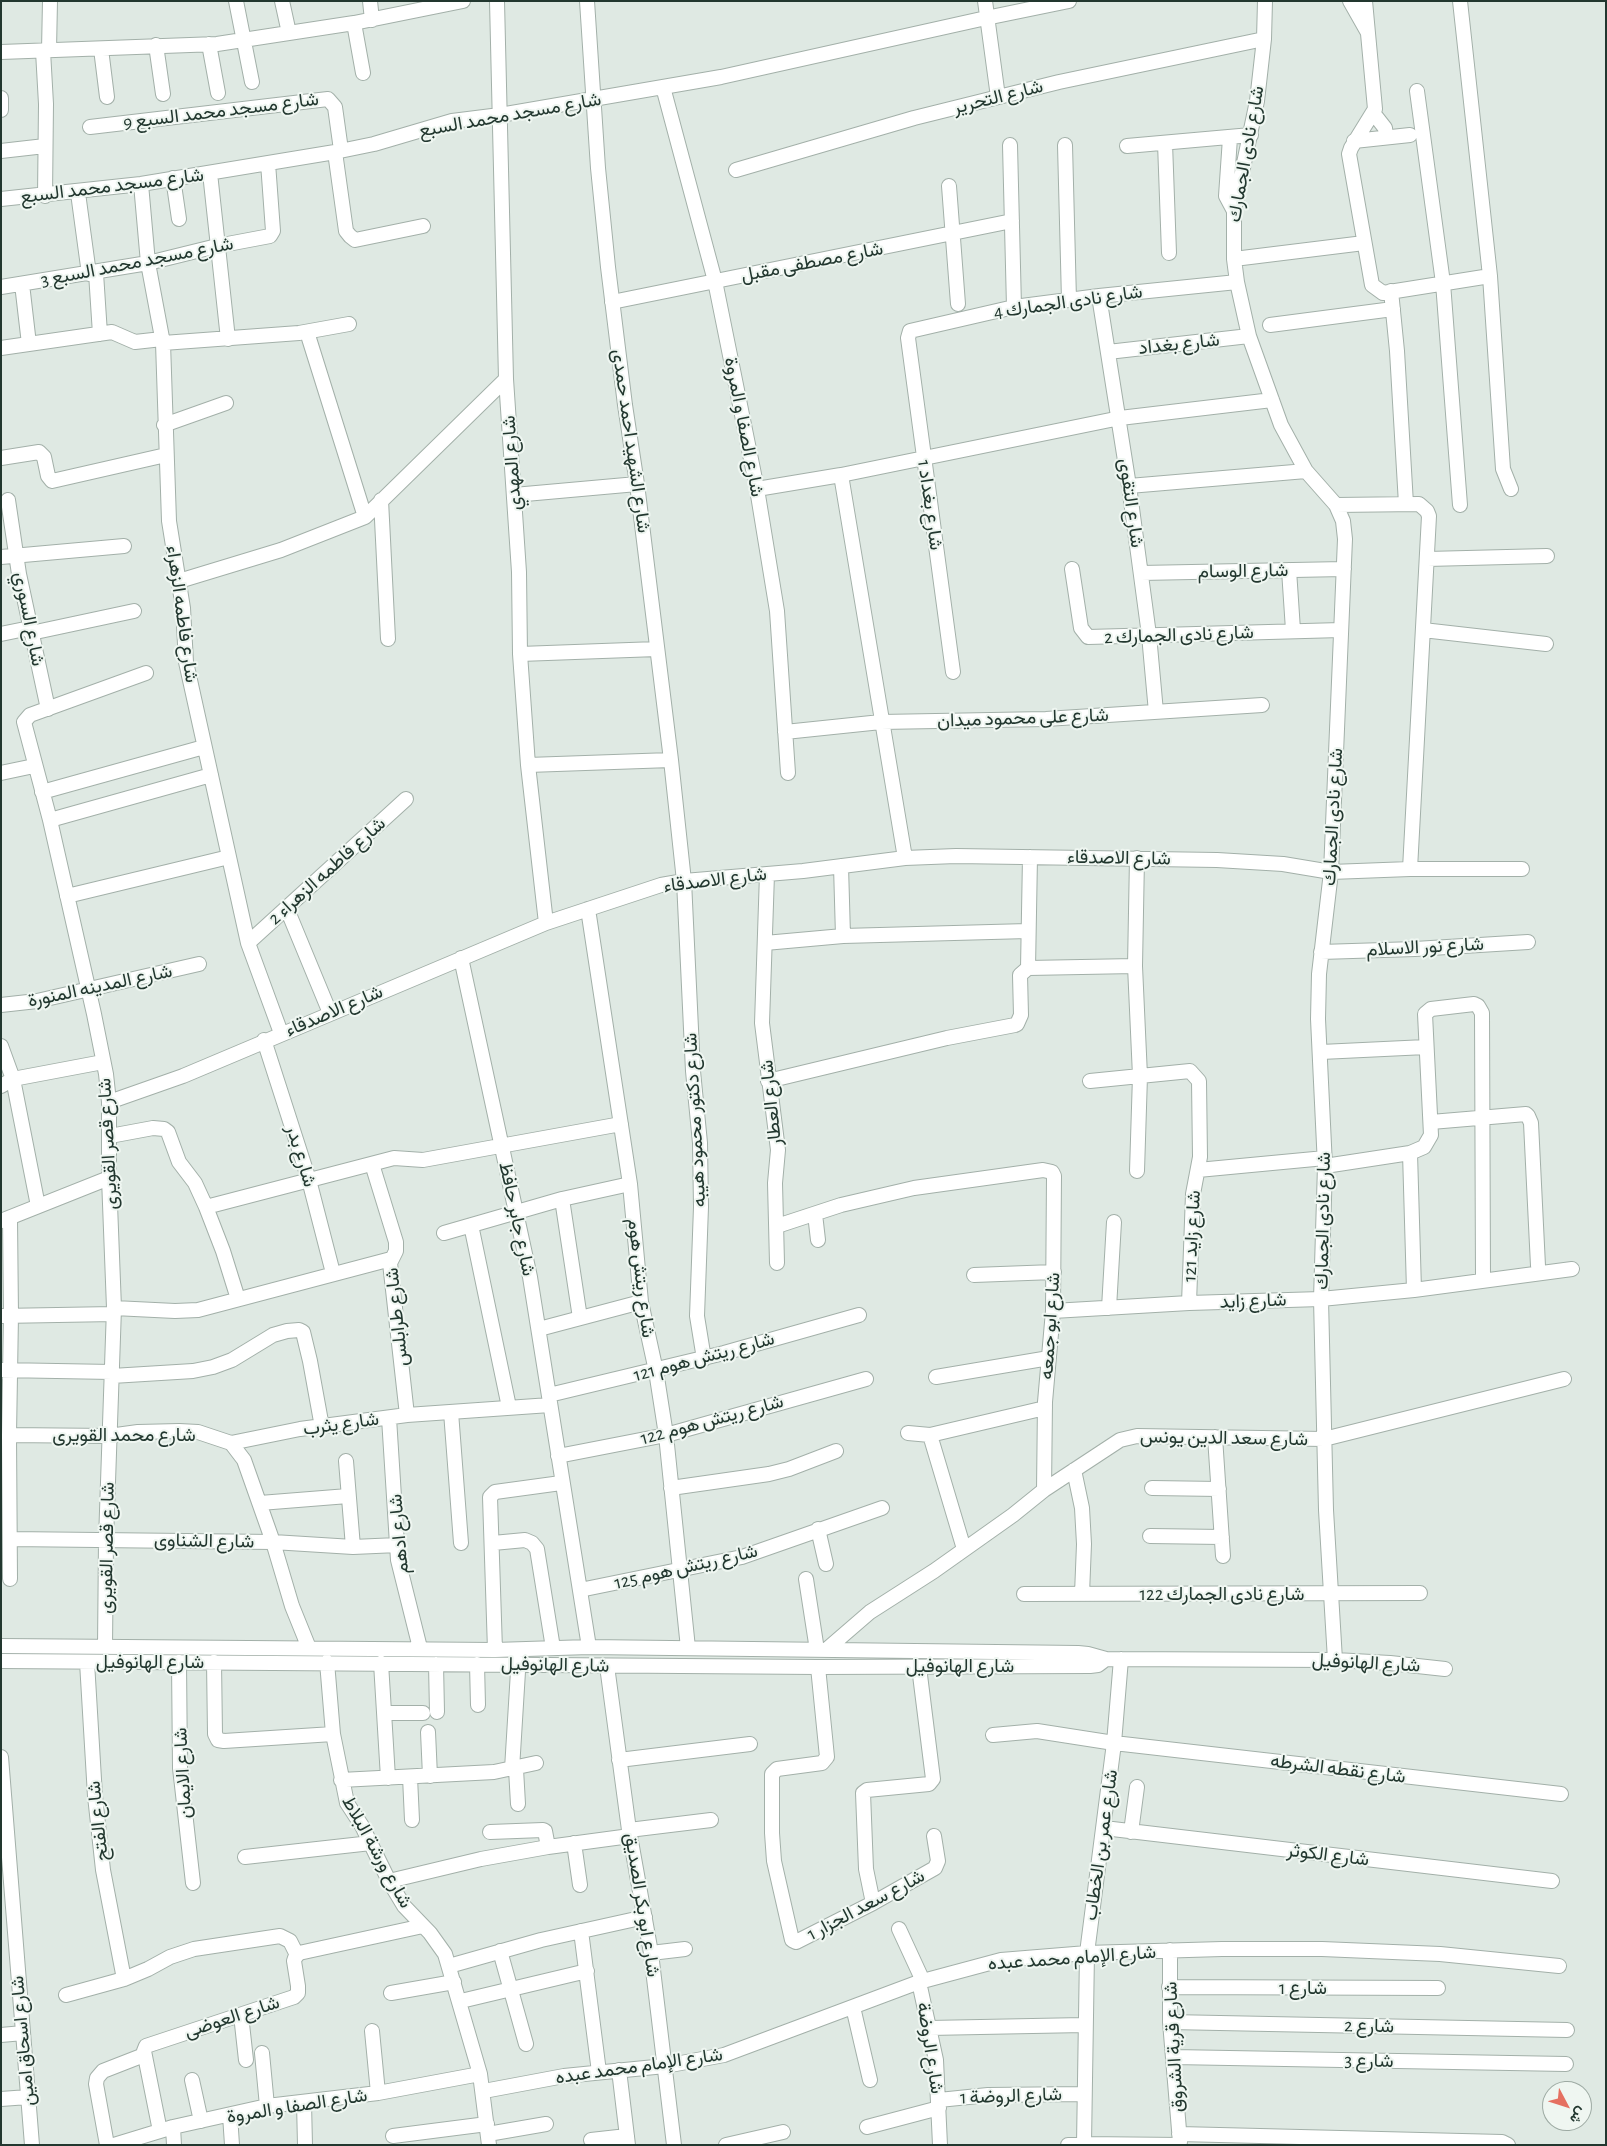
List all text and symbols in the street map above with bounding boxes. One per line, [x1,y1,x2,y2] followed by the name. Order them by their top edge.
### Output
[950,75,1046,119] street label: شارع التحرير
[1223,84,1269,224] street label: شارع نادى الجمارك
[122,88,320,134] street label: شارع مسجد محمد السبع 9
[417,88,603,142] street label: شارع مسجد محمد السبع
[19,163,205,209] street label: شارع مسجد محمد السبع
[39,232,235,292] street label: شارع مسجد محمد السبع 3
[739,237,885,287] street label: شارع مصطفى مقبل
[992,280,1144,324] street label: شارع نادى الجمارك 4
[1137,328,1221,360] street label: شارع بغداد
[607,348,655,534] street label: شارع الشهيد احمد حمدى
[719,355,769,499] street label: شارع الصفا و المروة
[497,415,527,511] street label: شارع المهدي
[1113,457,1149,549] street label: شارع التقوى
[912,458,948,552] street label: شارع بغداد 1
[161,544,203,684] street label: شارع فاطمه الزهراء
[1197,559,1289,583] street label: شارع الوسام
[9,570,49,668] street label: شارع السوري
[1104,621,1254,649] street label: شارع نادى الجمارك 2
[937,704,1109,732] street label: شارع على محمود ميدان
[1318,747,1348,887] street label: شارع نادى الجمارك
[264,812,390,930] street label: شارع فاطمه الزهراء 2
[1067,846,1171,870] street label: شارع الاصدقاء
[662,862,768,898] street label: شارع الاصدقاء
[1366,933,1484,961] street label: شارع نور الاسلام
[26,960,174,1012] street label: شارع المدينه المنورة
[282,980,386,1042] street label: شارع الاصدقاء
[679,1032,711,1208] street label: شارع دكتور محمود هيبه
[755,1059,787,1147] street label: شارع العطار
[93,1078,123,1210] street label: شارع قصر القويرى
[281,1122,321,1190] street label: شارع بدر
[1310,1152,1336,1290] street label: شارع نادى الجمارك
[494,1160,540,1278] street label: شارع جابر حافظ
[1178,1190,1206,1282] street label: شارع زايد 121
[622,1217,660,1339] street label: شارع ريتش هوم
[380,1266,414,1368] street label: شارع طرابلس
[1035,1272,1065,1380] street label: شارع ابو جمعه
[1219,1288,1287,1314] street label: شارع زايد
[631,1327,777,1387] street label: شارع ريتش هوم 121
[638,1390,786,1450] street label: شارع ريتش هوم 122
[302,1407,380,1441] street label: شارع يثرب
[52,1424,196,1446] street label: شارع محمد القويرى
[1140,1425,1308,1451] street label: شارع سعد الدين يونس
[94,1482,120,1614] street label: شارع قصر القويرى
[384,1493,414,1575] street label: شارع ادهم
[154,1529,254,1553] street label: شارع الشناوى
[612,1539,760,1595] street label: شارع ريتش هوم 125
[1140,1583,1304,1605] street label: شارع نادى الجمارك 122
[1311,1649,1421,1677] street label: شارع الهانوفيل
[96,1651,204,1673] street label: شارع الهانوفيل
[501,1653,609,1677] street label: شارع الهانوفيل
[906,1655,1014,1677] street label: شارع الهانوفيل
[169,1727,197,1819] street label: شارع الايمان
[1269,1749,1407,1789] street label: شارع نقطه الشرطه
[1079,1768,1123,1922] street label: شارع عمر بن الخطاب
[82,1780,114,1862] street label: شارع الفتح
[337,1792,417,1912] street label: شارع ورشة البلاط
[619,1831,665,1979] street label: شارع ابو بكر الصديق
[1286,1839,1370,1871] street label: شارع الكوثر
[803,1864,929,1946] street label: شارع سعد الجزار 1
[987,1941,1157,1975] street label: شارع الإمام محمد عبده
[6,1975,40,2107] street label: شارع اسحاق امين
[1279,1977,1327,1999] street label: شارع 1
[1159,1981,1189,2113] street label: شارع قرية الشروق
[182,1991,282,2043] street label: شارع العوضى
[912,2001,948,2095] street label: شارع الروضة
[1344,2014,1394,2038] street label: شارع 2
[554,2043,724,2089] street label: شارع الإمام محمد عبده
[1344,2049,1394,2073] street label: شارع 3
[1542,2081,1592,2131] north arrow
[960,2083,1062,2109] street label: شارع الروضة 1
[225,2084,369,2128] street label: شارع الصفا و المروة
[1567,2104,1589,2126] text: ش

